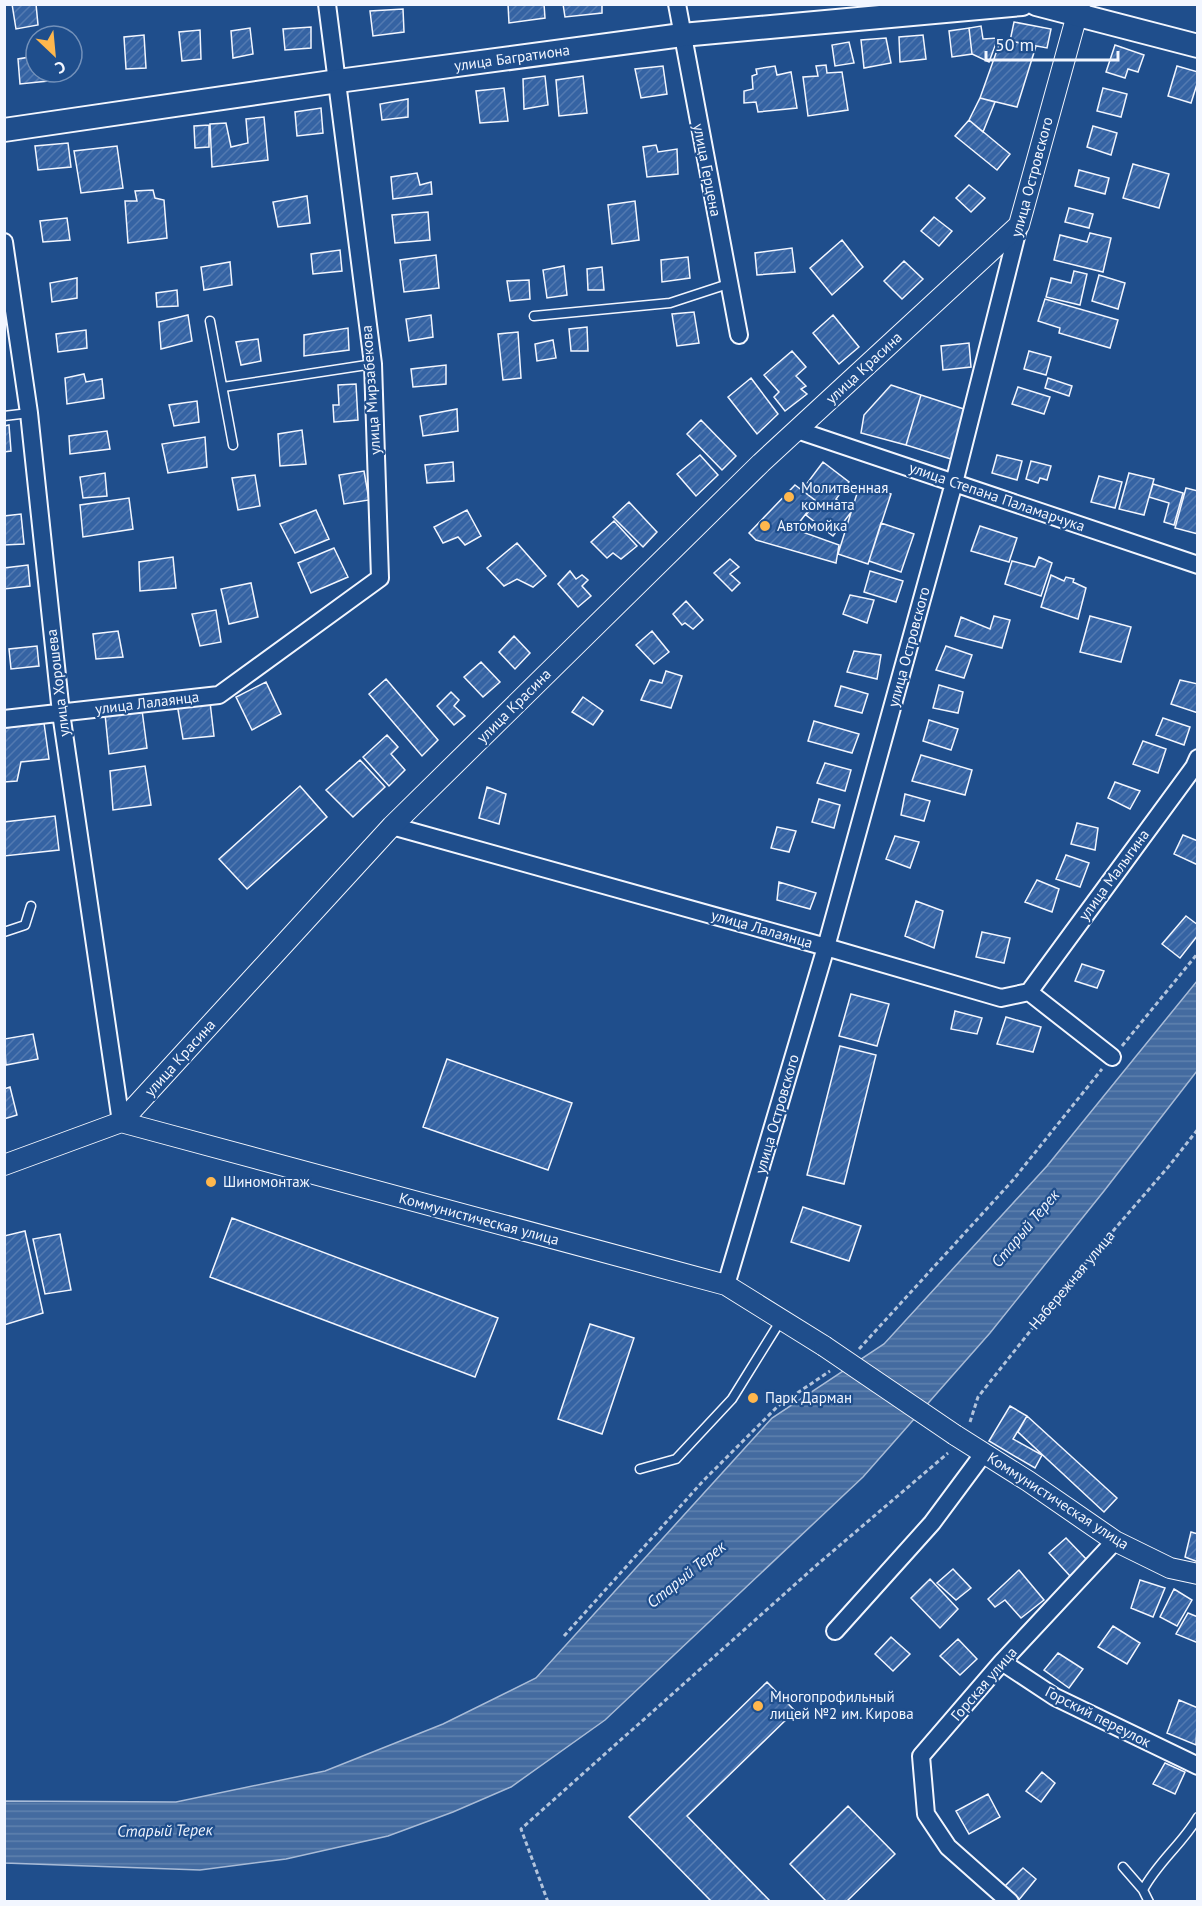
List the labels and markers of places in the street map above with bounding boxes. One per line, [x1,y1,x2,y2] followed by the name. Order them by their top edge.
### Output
[801,478,888,514] place label: Молитвенная комната
[782,490,796,504] marker: Молитвенная комната
[777,516,848,535] place label: Автомойка
[758,519,772,533] marker: Автомойка
[223,1172,310,1191] place label: Шиномонтаж
[204,1175,218,1189] marker: Шиномонтаж
[765,1388,852,1407] place label: Парк Дарман
[746,1391,760,1405] marker: Парк Дарман
[769,1687,914,1723] place label: Многопрофильный лицей №2 им. Кирова
[751,1699,765,1713] marker: Многопрофильный лицей №2 им. Кирова

